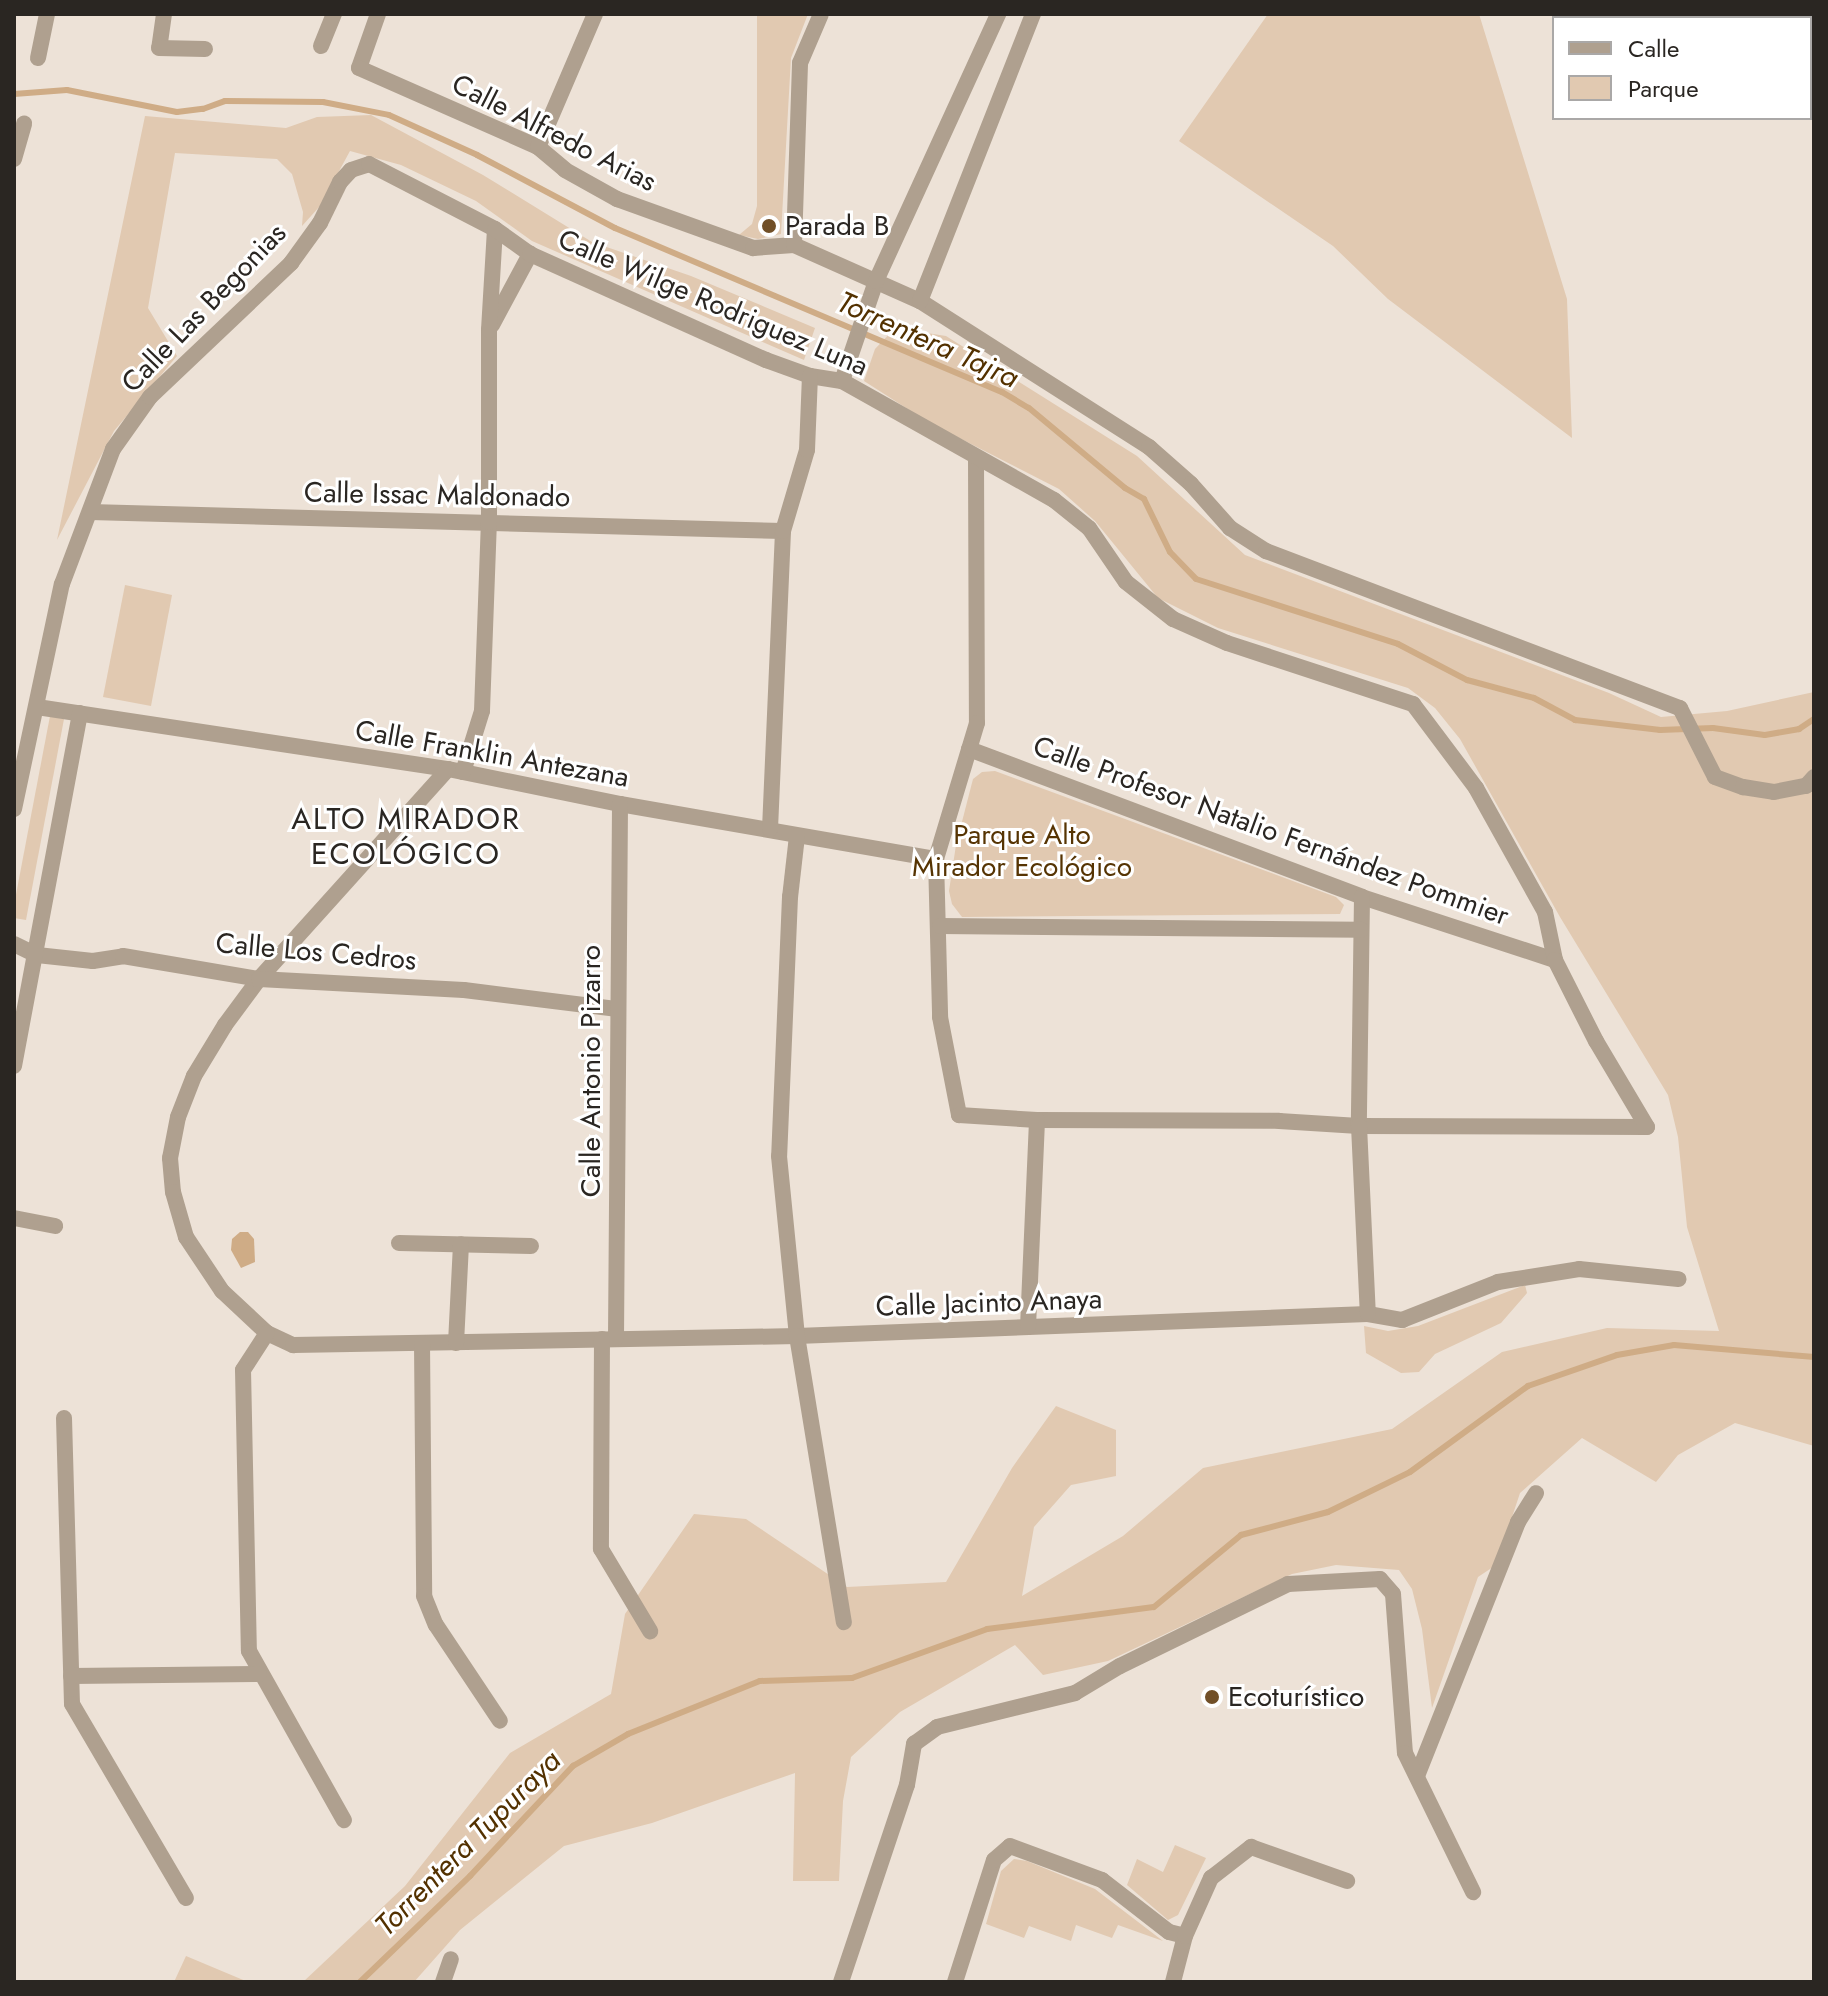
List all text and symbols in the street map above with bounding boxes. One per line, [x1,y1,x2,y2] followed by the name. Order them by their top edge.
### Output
[1552,16,1812,120] legend
[1628,31,1679,66] text: Calle
[446,67,662,199] street label: Calle Alfredo Arias
[1628,71,1699,106] text: Parque
[785,209,889,243] place label: Parada B
[115,216,293,400] street label: Calle Las Begonias
[760,217,778,235] marker: Parada B
[553,222,873,384] street label: Calle Wilge Rodriguez Luna
[832,284,1024,396] water label: Torrentera Tajra
[304,476,570,514] street label: Calle Issac Maldonado
[353,713,631,795] street label: Calle Franklin Antezana
[1029,729,1513,933] street label: Calle Profesor Natalio Fernández Pommier
[291,801,521,872] district label: ALTO MIRADOR ECOLÓGICO
[912,818,1132,884] park label: Parque Alto Mirador Ecológico
[214,926,418,978] street label: Calle Los Cedros
[574,945,608,1197] street label: Calle Antonio Pizarro
[875,1282,1103,1324] street label: Calle Jacinto Anaya
[1228,1680,1364,1714] place label: Ecoturístico
[1203,1688,1221,1706] marker: Ecoturístico
[368,1743,568,1943] water label: Torrentera Tupuraya

